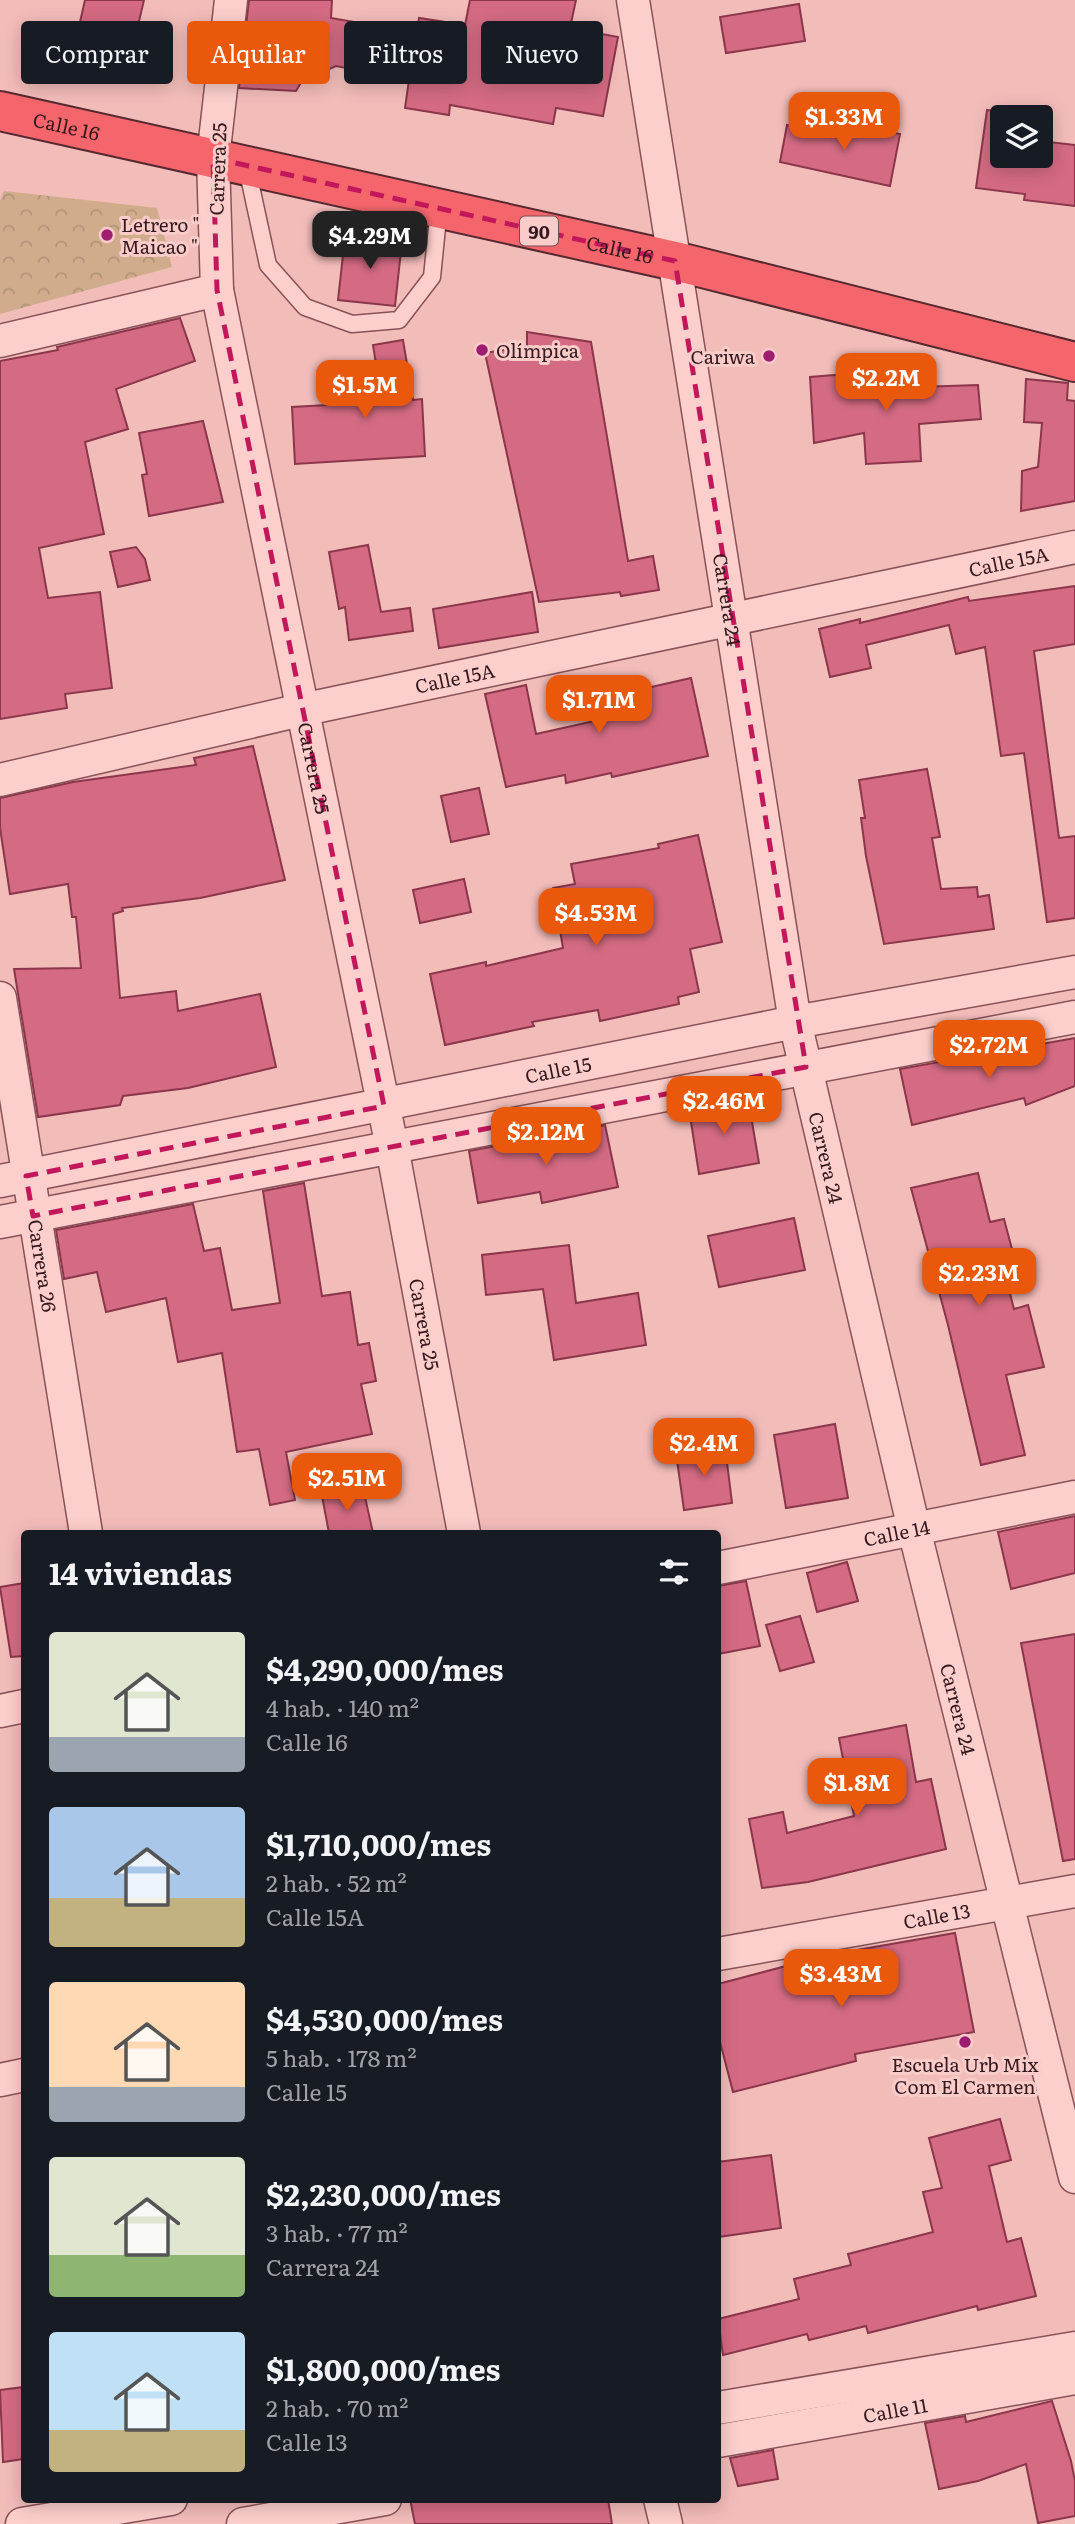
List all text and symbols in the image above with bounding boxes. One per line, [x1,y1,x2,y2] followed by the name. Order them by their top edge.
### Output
[21,21,173,84] chip: Comprar
[187,21,330,84] chip: Alquilar
[344,21,467,84] chip: Filtros
[481,21,603,84] chip: Nuevo
[787,92,901,152] pin: $1.33M
[805,98,883,132] text: $1.33M
[30,105,102,147] street label: Calle 16
[990,105,1053,168] map controls
[990,105,1053,168] button: layers
[201,122,233,216] street label: Carrera 25
[121,210,200,260] place label: Letrero " Maicao "
[313,212,427,271] pin: $4.29M
[520,216,558,246] road number: 90
[328,217,412,251] text: $4.29M
[99,227,115,243] marker: Letrero " Maicao "
[584,228,656,270] street label: Calle 16
[496,336,580,364] place label: Olímpica
[474,342,490,358] marker: Olímpica
[691,342,756,370] place label: Cariwa
[761,348,777,364] marker: Cariwa
[837,354,935,413] pin: $2.2M
[852,359,920,393] text: $2.2M
[316,360,414,420] pin: $1.5M
[332,366,398,400] text: $1.5M
[966,539,1051,583] street label: Calle 15A
[707,551,749,649] street label: Carrera 24
[412,656,497,700] street label: Calle 15A
[542,676,656,735] pin: $1.71M
[562,681,636,715] text: $1.71M
[292,720,338,817] street label: Carrera 25
[539,888,653,948] pin: $4.53M
[555,894,637,928] text: $4.53M
[932,1020,1046,1080] pin: $2.72M
[949,1026,1029,1060] text: $2.72M
[522,1049,594,1090] street label: Calle 15
[667,1076,781,1136] pin: $2.46M
[683,1082,765,1116] text: $2.46M
[489,1108,603,1167] pin: $2.12M
[802,1109,851,1207] street label: Carrera 24
[507,1113,585,1147] text: $2.12M
[22,1217,64,1314] street label: Carrera 26
[922,1248,1036,1308] pin: $2.23M
[938,1254,1020,1288] text: $2.23M
[403,1276,447,1373] street label: Carrera 25
[655,1418,753,1478] pin: $2.4M
[669,1424,739,1458] text: $2.4M
[290,1454,404,1513] pin: $2.51M
[308,1459,386,1493] text: $2.51M
[861,1512,933,1553] street label: Calle 14
[49,1550,232,1594] text: 14 viviendas
[655,1553,693,1591] icon: filters
[266,1646,503,1690] text: $4,290,000/mes
[105,1660,189,1744] icon: home
[934,1660,984,1758] street label: Carrera 24
[266,1690,419,1724] text: 4 hab. · 140 m²
[266,1724,348,1758] text: Calle 16
[808,1758,906,1818] pin: $1.8M
[823,1764,891,1798] text: $1.8M
[266,1821,491,1865] text: $1,710,000/mes
[105,1835,189,1919] icon: home
[266,1865,407,1899] text: 2 hab. · 52 m²
[901,1896,972,1935] street label: Calle 13
[266,1899,364,1933] text: Calle 15A
[784,1950,898,2009] pin: $3.43M
[800,1955,882,1989] text: $3.43M
[266,1996,503,2040] text: $4,530,000/mes
[105,2010,189,2094] icon: home
[957,2034,973,2050] marker: Escuela Urb Mix Com El Carmen
[266,2040,417,2074] text: 5 hab. · 178 m²
[891,2050,1039,2100] place label: Escuela Urb Mix Com El Carmen
[266,2074,347,2108] text: Calle 15
[266,2171,501,2215] text: $2,230,000/mes
[105,2185,189,2269] icon: home
[266,2215,408,2249] text: 3 hab. · 77 m²
[266,2249,379,2283] text: Carrera 24
[266,2346,501,2390] text: $1,800,000/mes
[105,2360,189,2444] icon: home
[266,2390,408,2424] text: 2 hab. · 70 m²
[861,2390,930,2429] street label: Calle 11
[266,2424,348,2458] text: Calle 13

